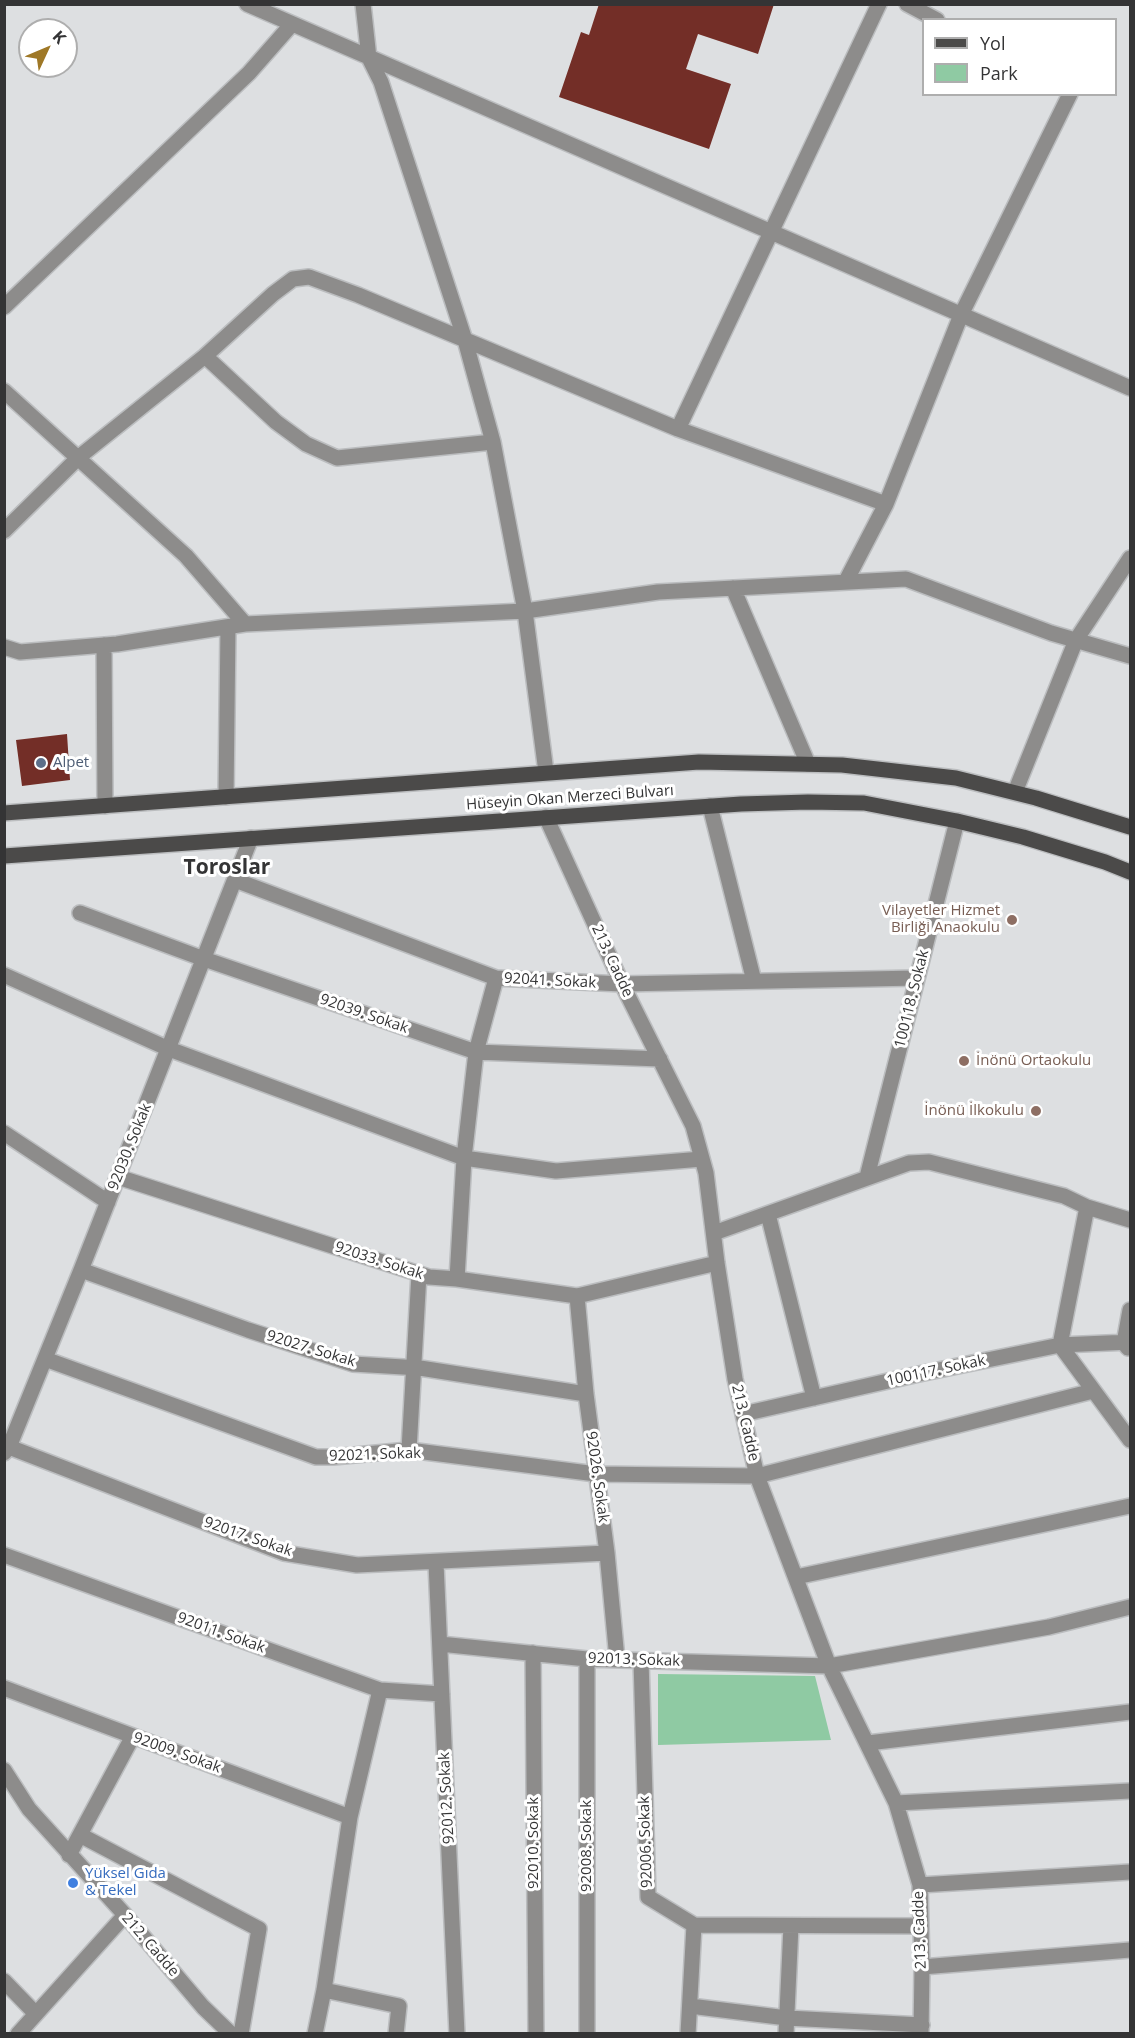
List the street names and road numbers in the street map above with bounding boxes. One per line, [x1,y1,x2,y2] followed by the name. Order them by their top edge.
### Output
[466,782,674,814] street label: Hüseyin Okan Merzeci Bulvarı
[587,922,637,1000] street label: 213. Cadde
[891,948,933,1050] street label: 100118. Sokak
[504,970,596,992] street label: 92041. Sokak
[318,991,410,1037] street label: 92039. Sokak
[104,1101,156,1193] street label: 92030. Sokak
[332,1238,426,1284] street label: 92033. Sokak
[264,1327,358,1371] street label: 92027. Sokak
[885,1352,987,1390] street label: 100117. Sokak
[727,1383,763,1463] street label: 213. Cadde
[582,1430,612,1524] street label: 92026. Sokak
[329,1444,421,1466] street label: 92021. Sokak
[202,1514,294,1560] street label: 92017. Sokak
[175,1609,267,1657] street label: 92011. Sokak
[588,1649,680,1671] street label: 92013. Sokak
[131,1729,223,1777] street label: 92009. Sokak
[436,1752,458,1844] street label: 92012. Sokak
[635,1796,657,1888] street label: 92006. Sokak
[525,1797,543,1889] street label: 92010. Sokak
[578,1800,596,1892] street label: 92008. Sokak
[910,1891,930,1969] street label: 213. Cadde
[118,1910,182,1980] street label: 212. Cadde

